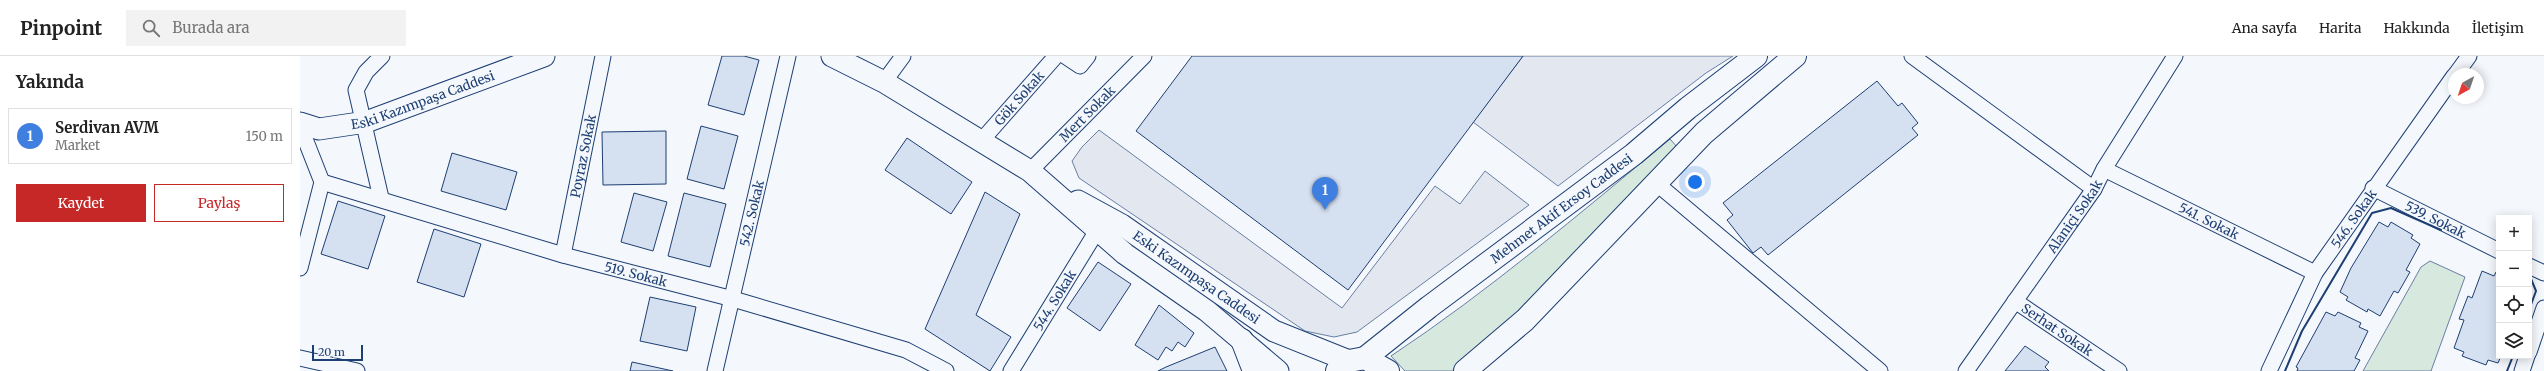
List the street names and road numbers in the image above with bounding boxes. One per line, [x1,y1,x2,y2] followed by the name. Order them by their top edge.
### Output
[350,67,497,133] street label: Eski Kazımpaşa Caddesi
[991,67,1049,129] street label: Gök Sokak
[1056,82,1119,146] street label: Mert Sokak
[567,112,600,199] street label: Poyraz Sokak
[1487,150,1636,267] street label: Mehmet Akif Ersoy Caddesi
[2043,176,2107,257] street label: Alaniçi Sokak
[736,178,768,248] street label: 542. Sokak
[2327,185,2381,251] street label: 546. Sokak
[2402,197,2469,242] street label: 539. Sokak
[2176,199,2243,244] street label: 541. Sokak
[1129,227,1263,328] street label: Eski Kazımpaşa Caddesi
[602,258,670,291] street label: 519. Sokak
[1030,266,1080,334] street label: 544. Sokak
[2018,300,2097,360] street label: Serhat Sokak

